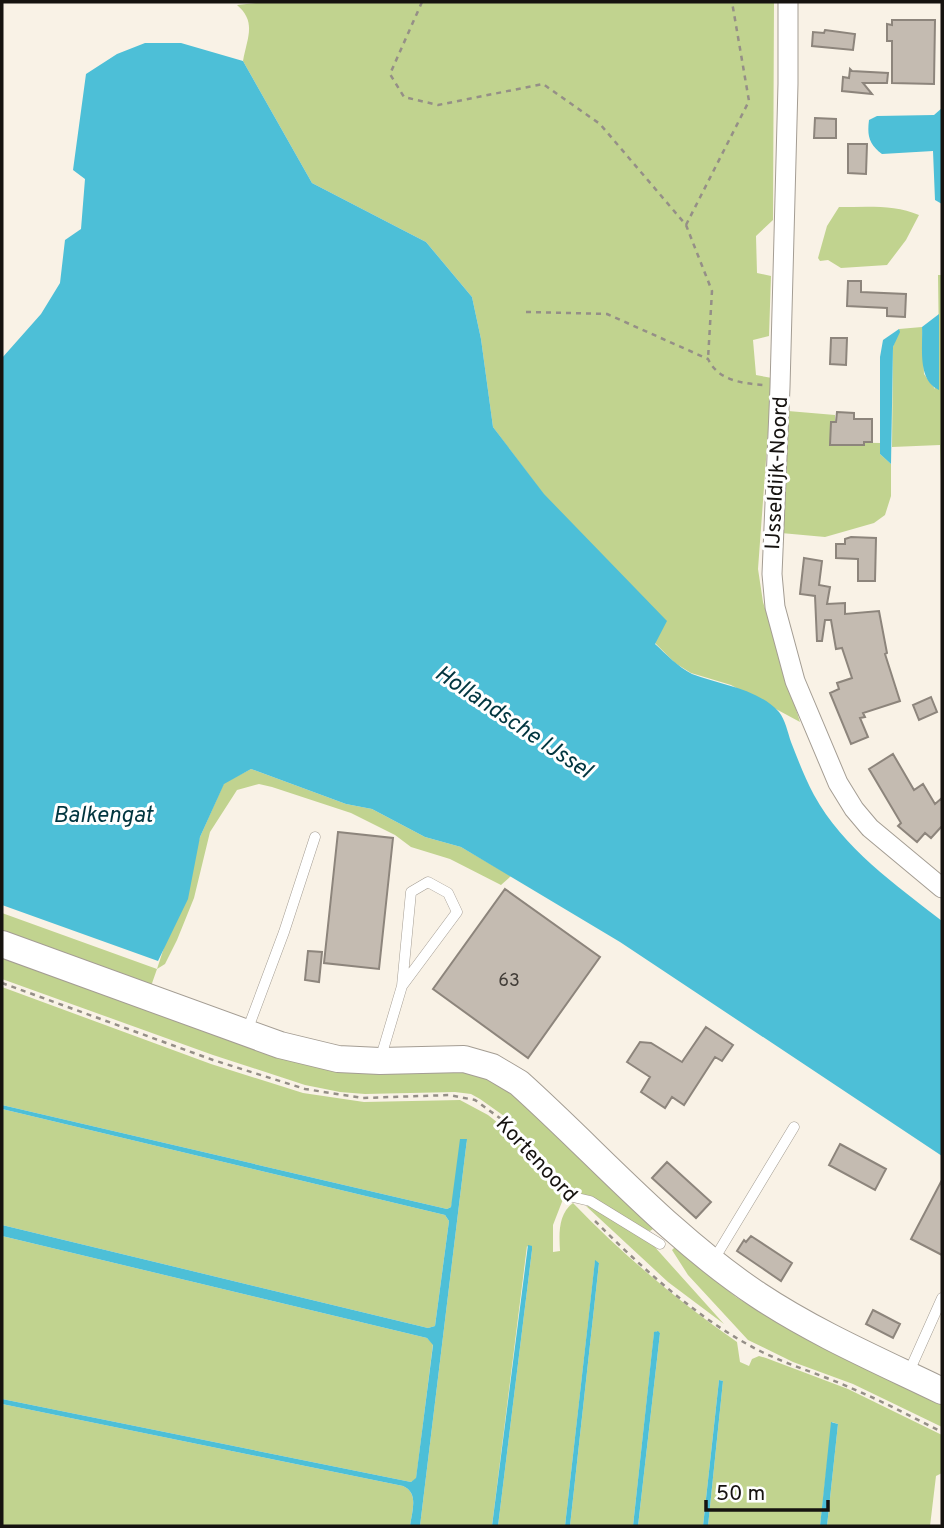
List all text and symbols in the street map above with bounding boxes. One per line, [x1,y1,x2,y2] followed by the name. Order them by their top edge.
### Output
[760,396,795,550] street label: IJsseldijk-Noord
[429,660,598,787] water label: Hollandsche IJssel
[53,802,155,831] water label: Balkengat
[498,970,520,993] house number: 63
[489,1111,583,1209] street label: Kortenoord
[706,1468,828,1512] scale bar
[716,1481,765,1508] text: 50 m

